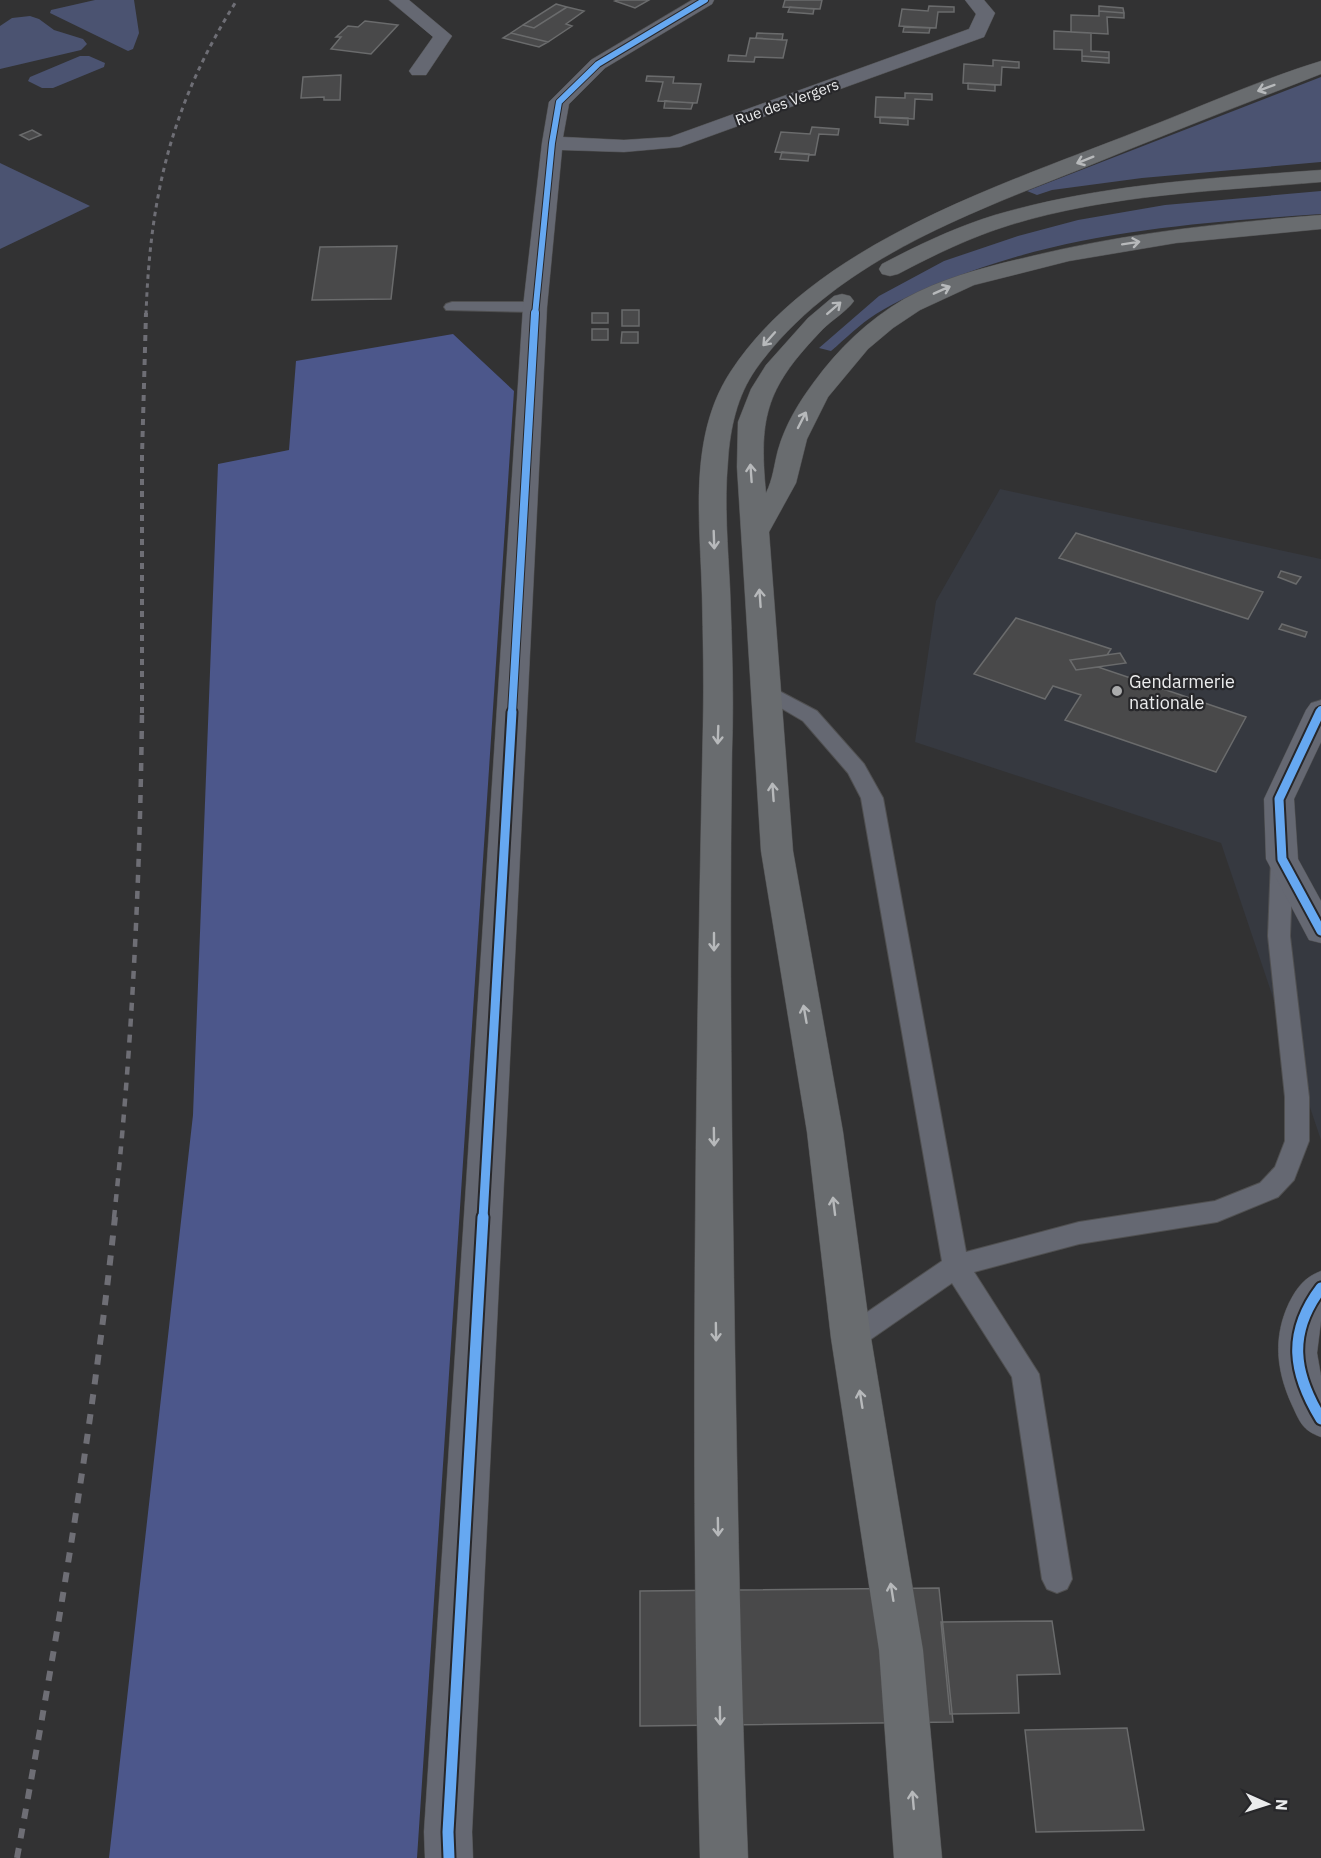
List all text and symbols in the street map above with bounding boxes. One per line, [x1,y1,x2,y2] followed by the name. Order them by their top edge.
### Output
[733,74,841,130] street label: Rue des Vergers
[1258,83,1276,94] one-way arrow
[1077,155,1095,166] one-way arrow
[1120,238,1140,249] one-way arrow
[932,283,950,295] one-way arrow
[826,301,842,314] one-way arrow
[762,331,776,346] one-way arrow
[797,412,809,430] one-way arrow
[745,464,756,484] one-way arrow
[709,530,720,550] one-way arrow
[755,588,766,608] one-way arrow
[1129,670,1235,714] place label: Gendarmerie nationale
[1110,684,1124,698] marker: Gendarmerie nationale
[712,725,724,745] one-way arrow
[767,783,778,803] one-way arrow
[708,931,720,951] one-way arrow
[799,1004,810,1024] one-way arrow
[708,1126,719,1146] one-way arrow
[829,1197,840,1217] one-way arrow
[710,1321,721,1341] one-way arrow
[855,1390,866,1410] one-way arrow
[712,1516,724,1536] one-way arrow
[886,1583,897,1602] one-way arrow
[714,1706,726,1726] one-way arrow
[1237,1774,1297,1834] north arrow
[908,1790,919,1810] one-way arrow
[1272,1798,1292,1811] text: N

